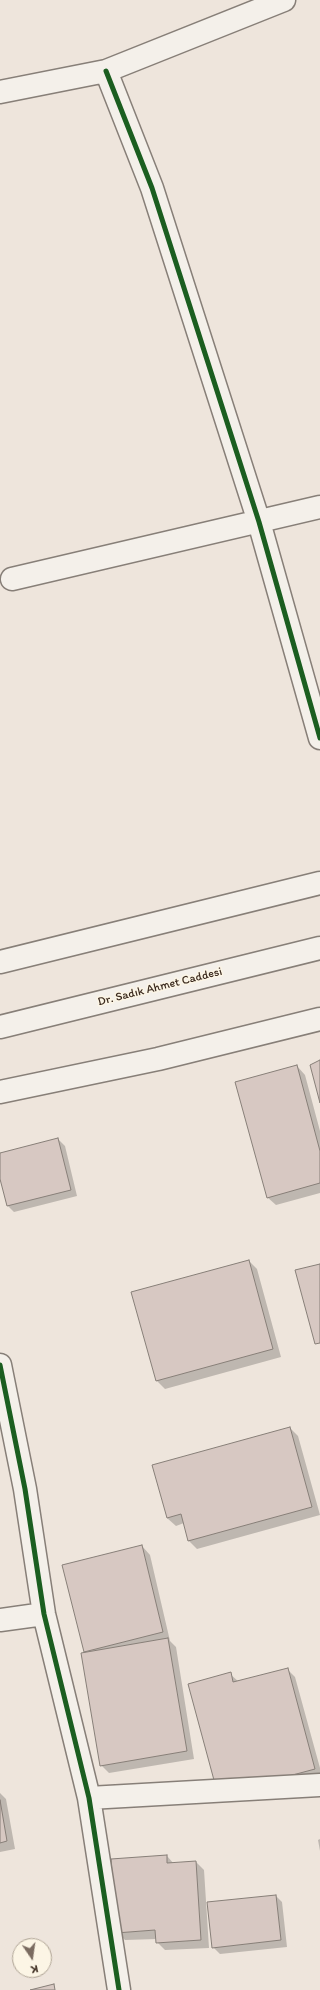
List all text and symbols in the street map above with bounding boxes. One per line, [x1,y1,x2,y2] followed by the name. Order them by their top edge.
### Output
[96,965,224,1009] street label: Dr. Sadık Ahmet Caddesi
[12,1938,52,1978] north arrow
[30,1962,39,1976] text: K

